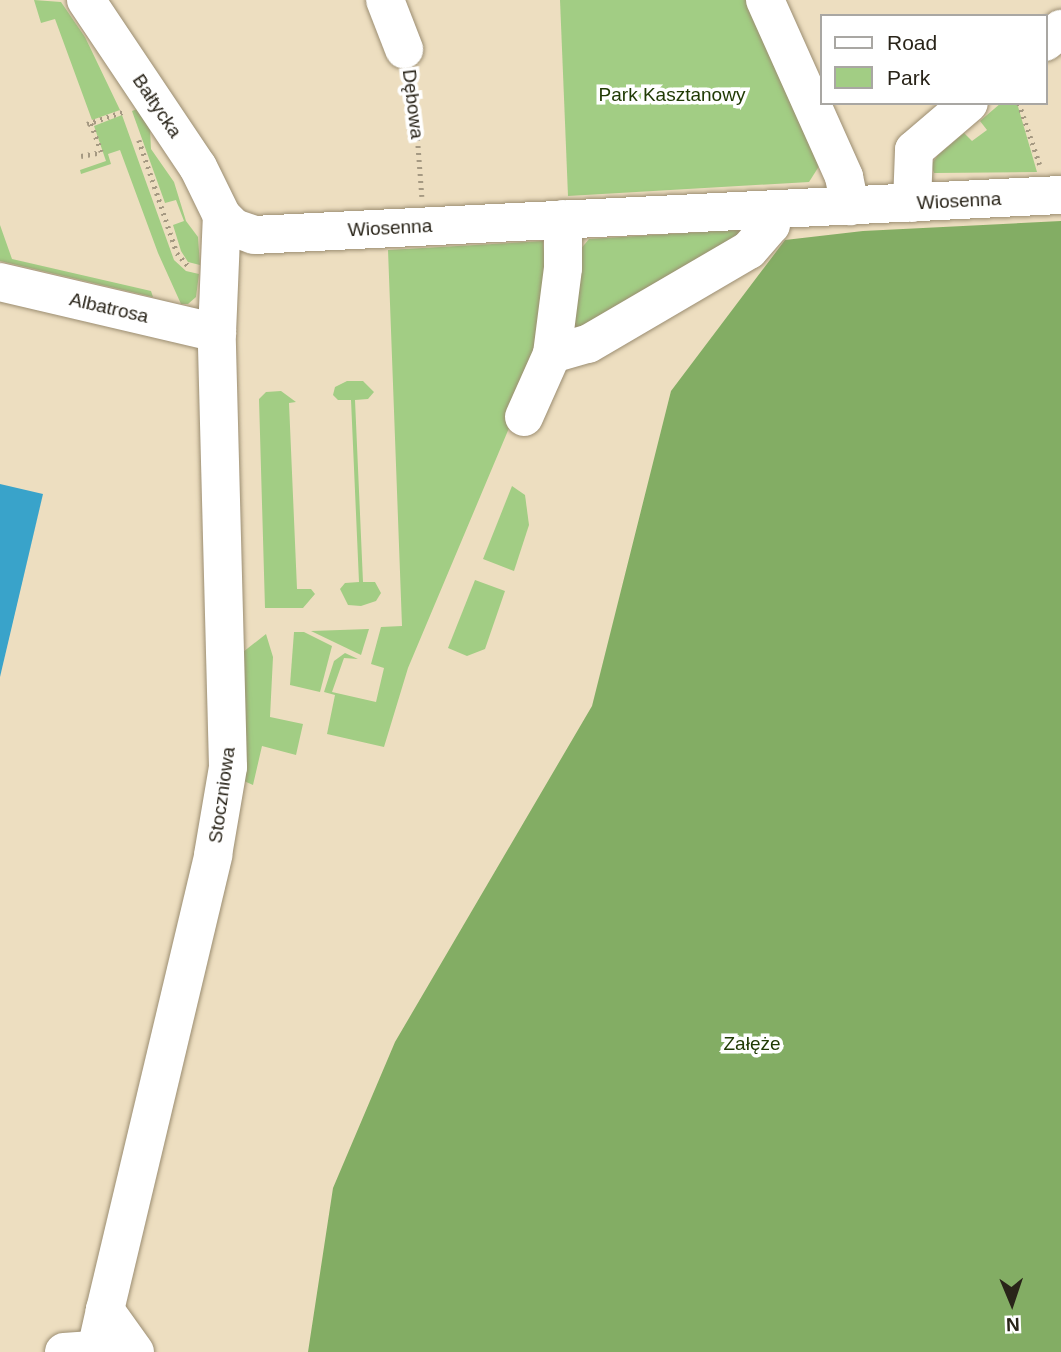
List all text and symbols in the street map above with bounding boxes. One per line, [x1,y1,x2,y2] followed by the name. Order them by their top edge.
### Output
[820,14,1047,105] legend
[887,31,937,54] text: Road
[887,66,930,89] text: Park
[397,68,429,140] street label: Dębowa
[127,70,187,142] street label: Bałtycka
[599,84,745,106] park label: Park Kasztanowy
[916,187,1002,215] street label: Wiosenna
[347,214,433,242] street label: Wiosenna
[67,288,151,328] street label: Albatrosa
[204,745,240,845] street label: Stoczniowa
[723,1033,781,1055] park label: Załęże
[977,1268,1047,1338] north arrow
[1006,1314,1020,1335] text: N

